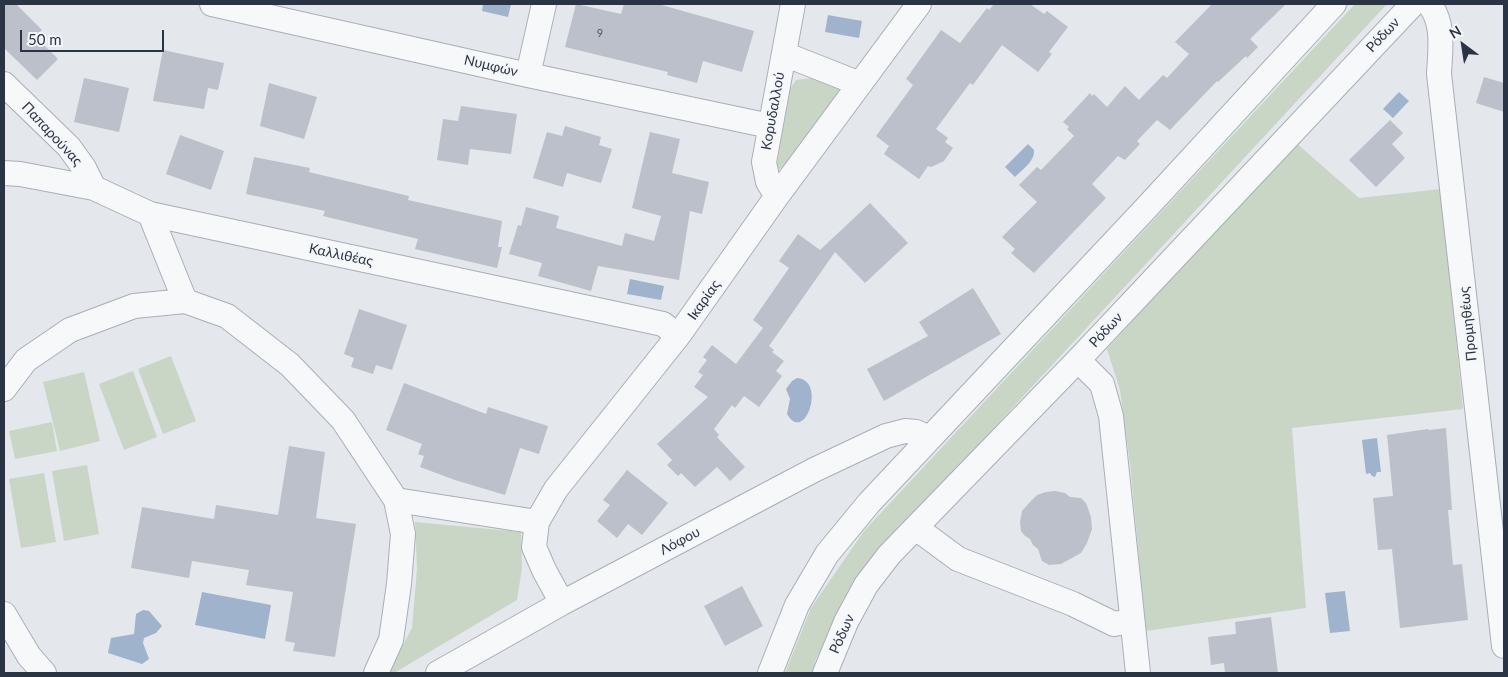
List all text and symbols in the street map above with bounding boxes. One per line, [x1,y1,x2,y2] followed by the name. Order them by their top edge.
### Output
[1363,14,1403,56] street label: Ρόδων
[22,20,166,52] scale bar
[1438,20,1488,70] north arrow
[1446,22,1464,42] text: N
[597,26,603,40] house number: 9
[28,30,62,48] text: 50 m
[462,52,520,80] street label: Νυμφών
[758,71,788,151] street label: Κορυδαλλού
[18,99,86,169] street label: Παπαρούνας
[307,240,375,270] street label: Καλλιθέας
[684,277,724,323] street label: Ικαρίας
[1456,286,1480,362] street label: Προμηθέως
[1086,309,1126,351] street label: Ρόδων
[657,523,703,559] street label: Λόφου
[826,612,858,656] street label: Ρόδων

